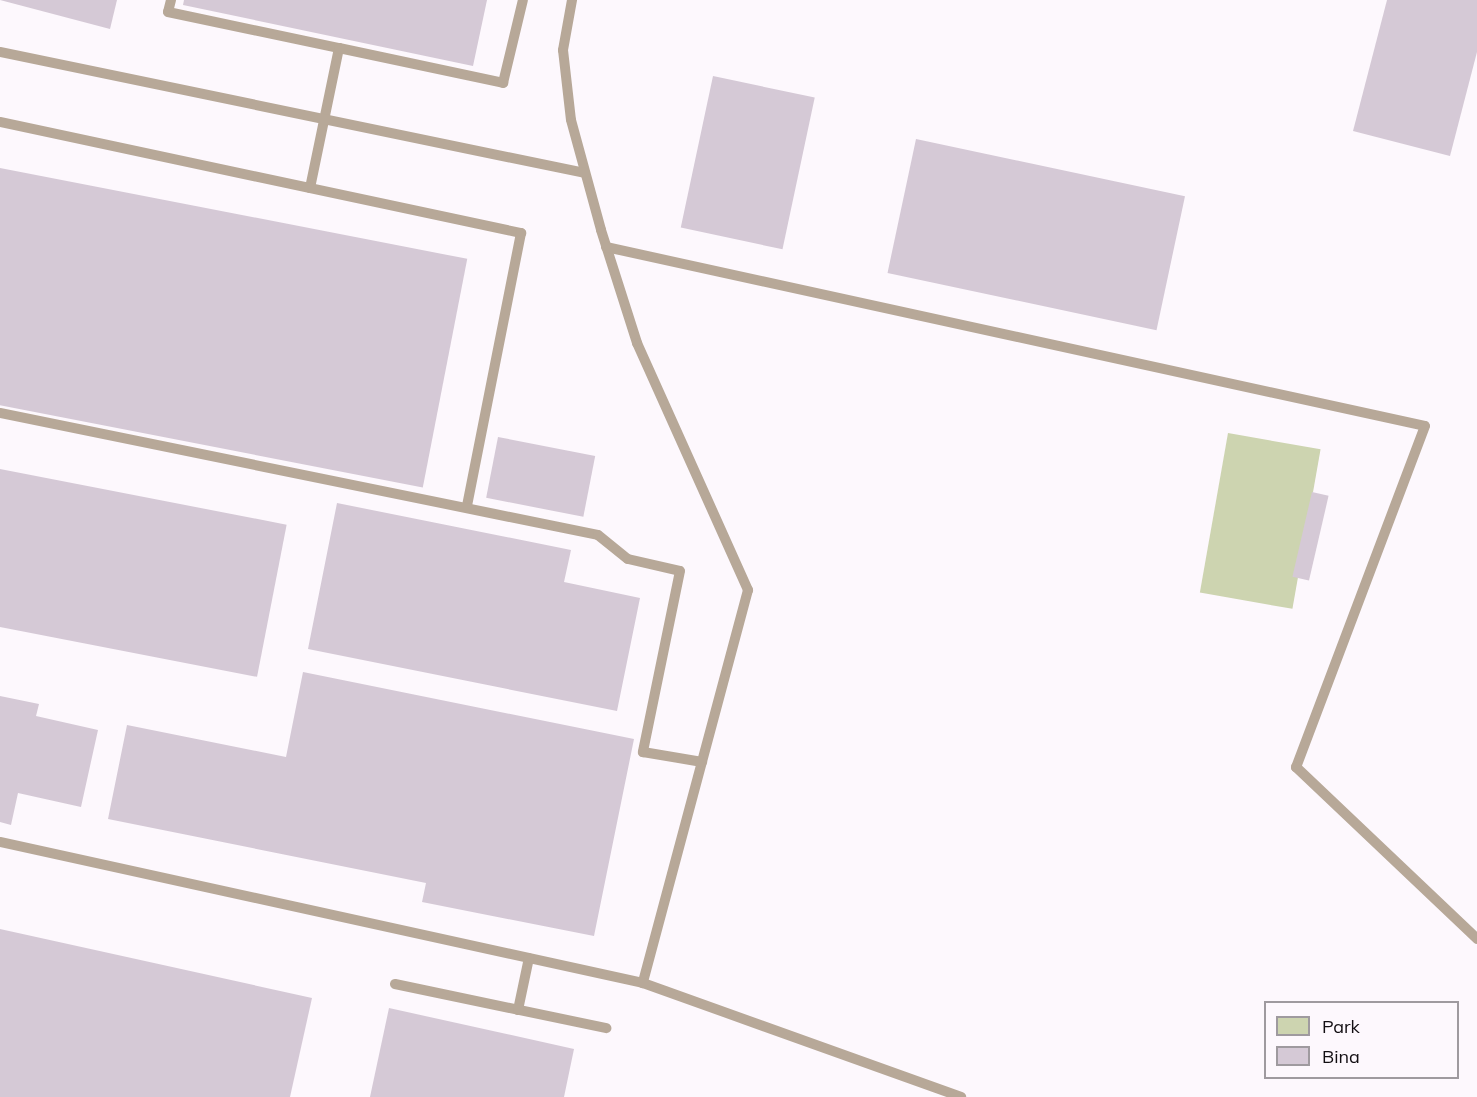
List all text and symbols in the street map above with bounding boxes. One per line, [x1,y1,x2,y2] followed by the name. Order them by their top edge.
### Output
[1264,1001,1459,1079] legend
[1322,1015,1360,1038] text: Park
[1322,1045,1360,1068] text: Bina

